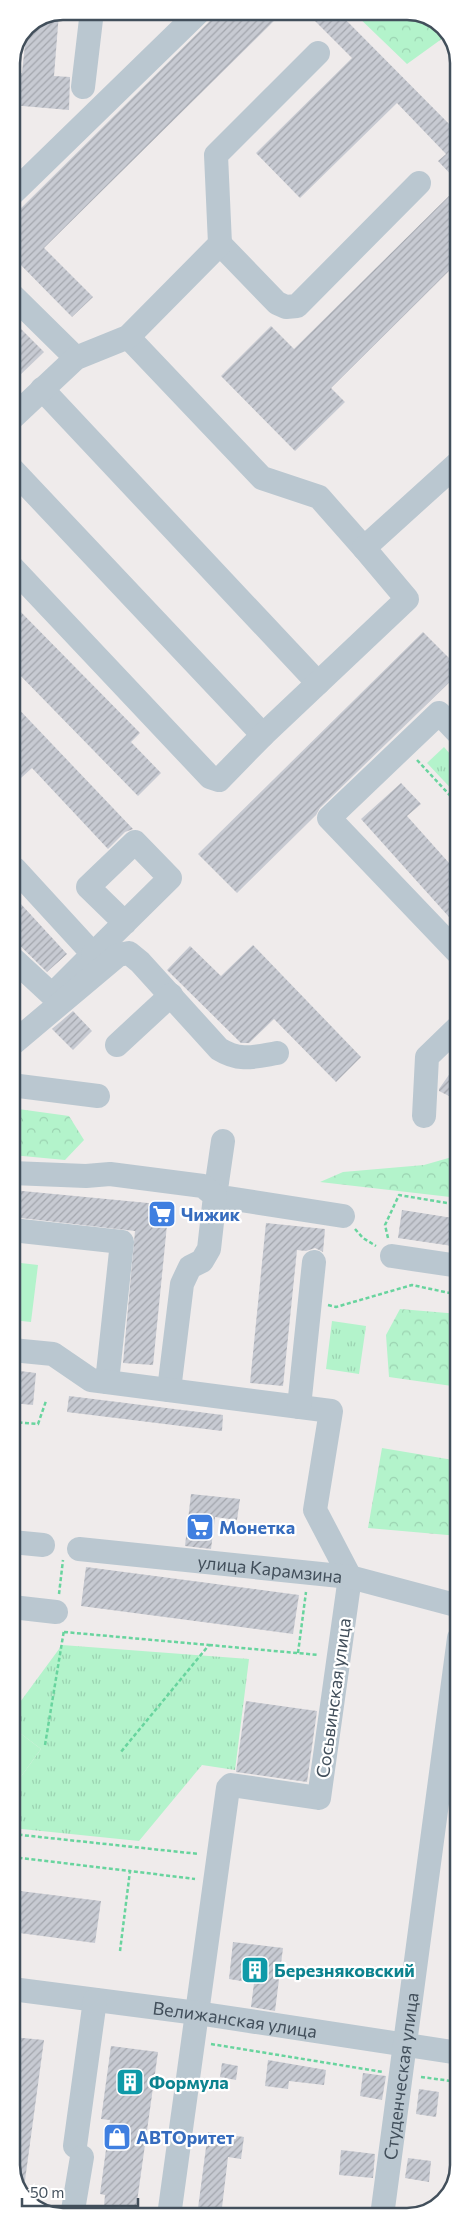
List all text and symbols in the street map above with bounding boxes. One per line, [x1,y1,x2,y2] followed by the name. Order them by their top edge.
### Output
[147,1199,177,1229] supermarket icon: Чижик
[181,1203,241,1225] place label: Чижик
[185,1512,215,1542] supermarket icon: Монетка
[219,1516,295,1538] place label: Монетка
[196,1550,343,1587] street label: улица Карамзина
[311,1617,355,1779] street label: Сосьвинская улица
[240,1955,270,1985] building icon: Березняковский
[274,1959,415,1981] place label: Березняковский
[379,1991,423,2161] street label: Студенческая улица
[151,1996,319,2042] street label: Велижанская улица
[115,2067,145,2097] building icon: Формула
[149,2071,229,2093] place label: Формула
[102,2122,132,2152] shop icon: АВТОритет
[136,2126,235,2148] place label: АВТОритет
[22,2176,139,2208] scale bar
[30,2183,64,2201] text: 50 m

